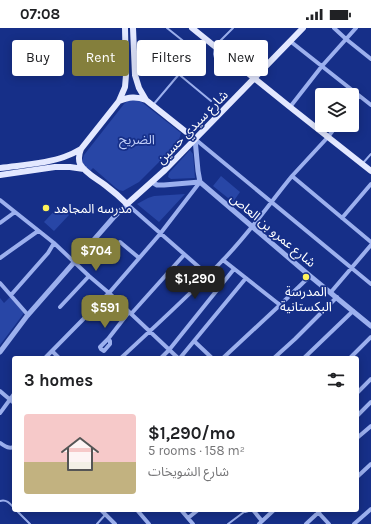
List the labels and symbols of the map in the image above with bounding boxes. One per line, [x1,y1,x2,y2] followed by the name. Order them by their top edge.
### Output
[153,87,233,169] street label: شارع سيدي حسين
[119,132,155,150] park label: الضريح
[225,190,319,272] street label: شارع عمرو بن العاص
[54,201,132,216] place label: مدرسه المجاهد
[41,203,51,213] marker: مدرسه المجاهد
[72,238,120,272] pin: $704
[162,266,228,300] pin: $1,290
[301,272,311,282] marker: المدرسة البكستانية
[280,284,332,314] place label: المدرسة البكستانية
[81,295,129,329] pin: $591

